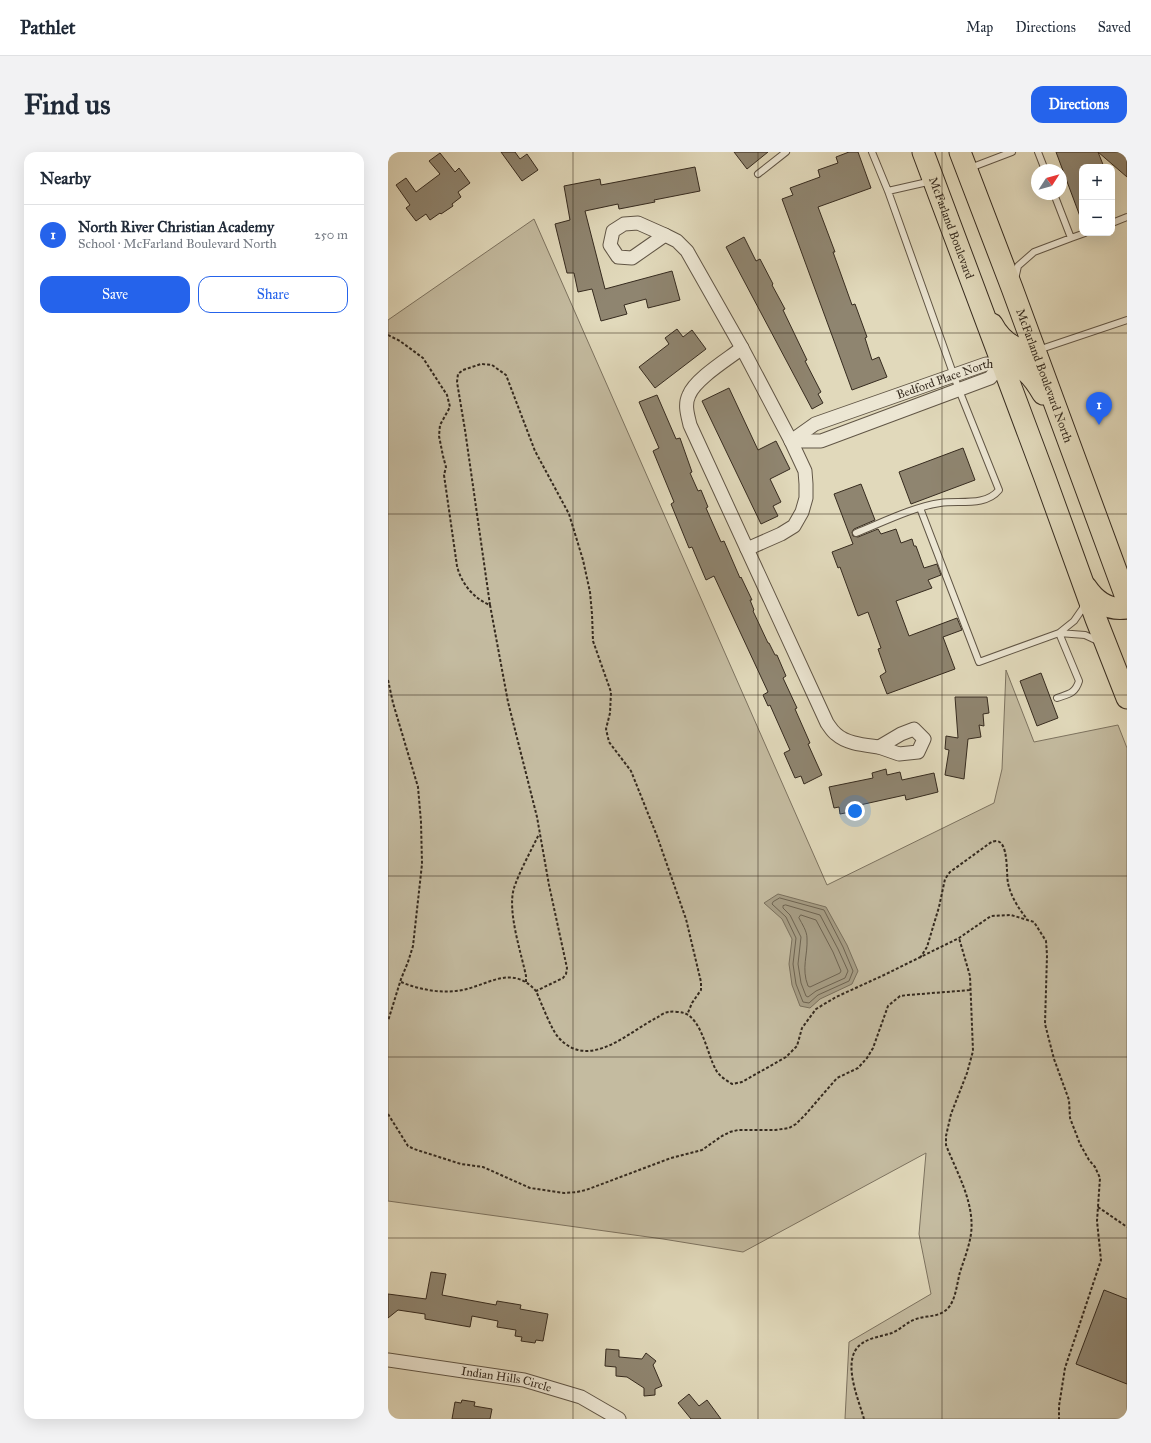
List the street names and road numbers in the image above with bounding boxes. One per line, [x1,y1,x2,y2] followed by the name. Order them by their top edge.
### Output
[926,175,977,281] street label: McFarland Boulevard
[1013,307,1076,445] street label: McFarland Boulevard North
[895,357,993,402] street label: Bedford Place North
[460,1364,553,1395] street label: Indian Hills Circle

